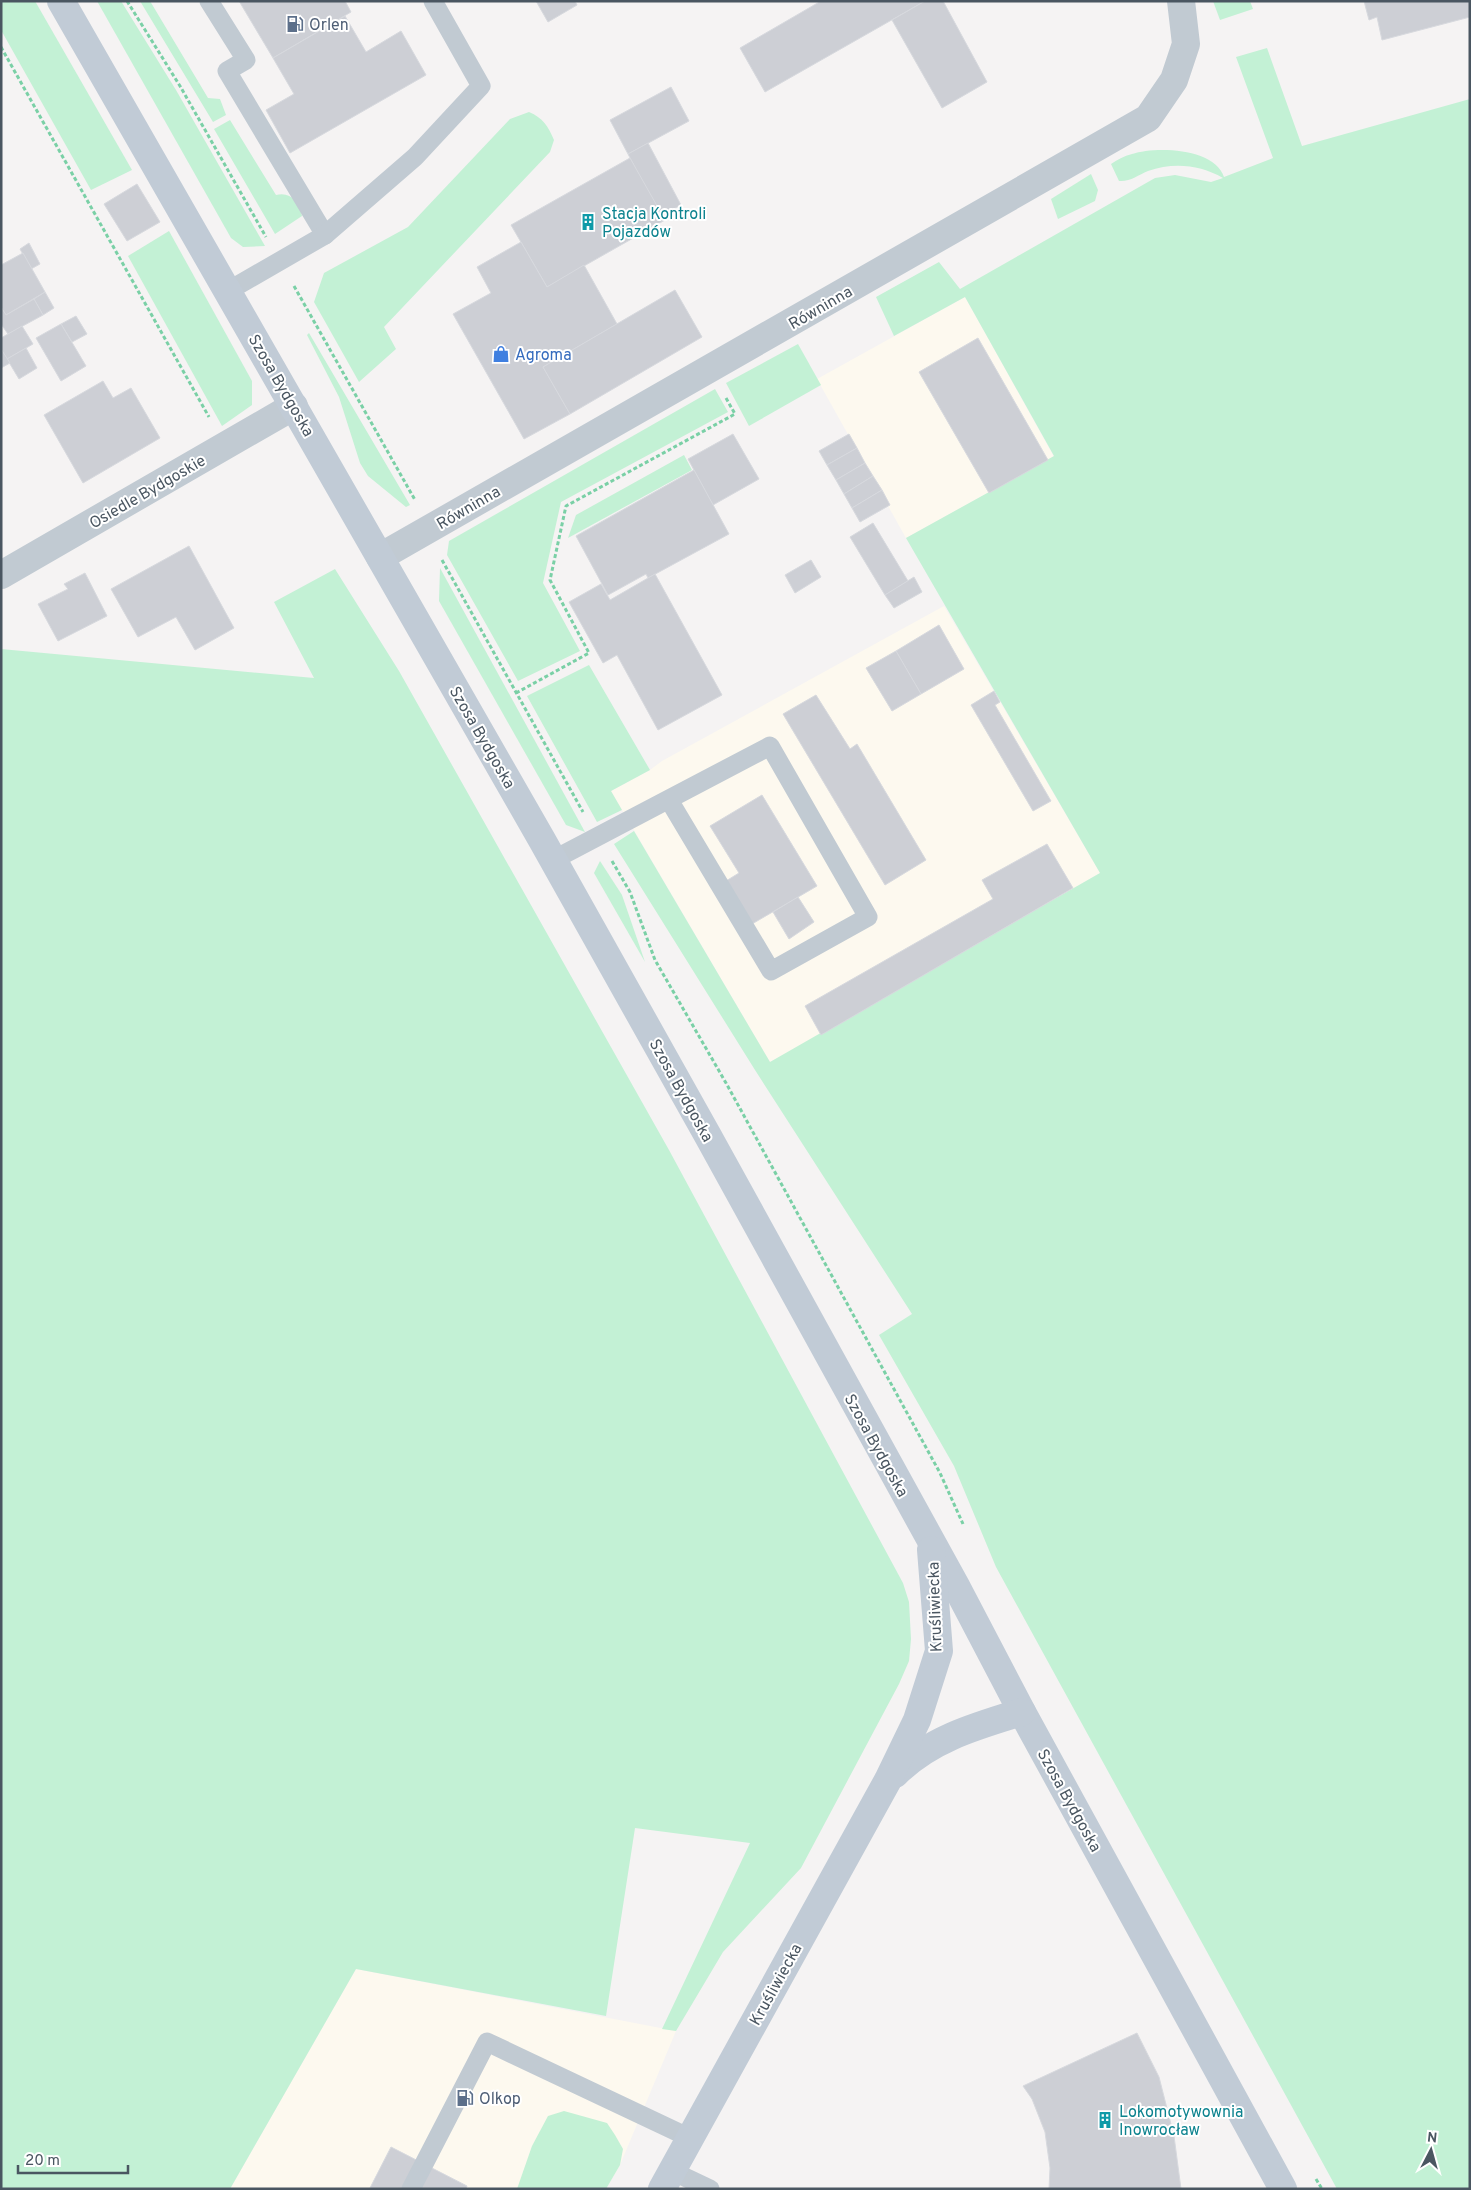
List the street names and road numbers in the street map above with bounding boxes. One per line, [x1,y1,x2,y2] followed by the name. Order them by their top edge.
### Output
[786,282,856,335] street label: Równinna
[243,331,318,441] street label: Szosa Bydgoska
[86,451,210,534] street label: Osiedle Bydgoskie
[434,482,504,535] street label: Równinna
[444,683,519,793] street label: Szosa Bydgoska
[644,1036,717,1146] street label: Szosa Bydgoska
[839,1391,912,1501] street label: Szosa Bydgoska
[924,1561,948,1652] street label: Kruśliwiecka
[1032,1746,1105,1856] street label: Szosa Bydgoska
[746,1941,807,2029] street label: Kruśliwiecka

